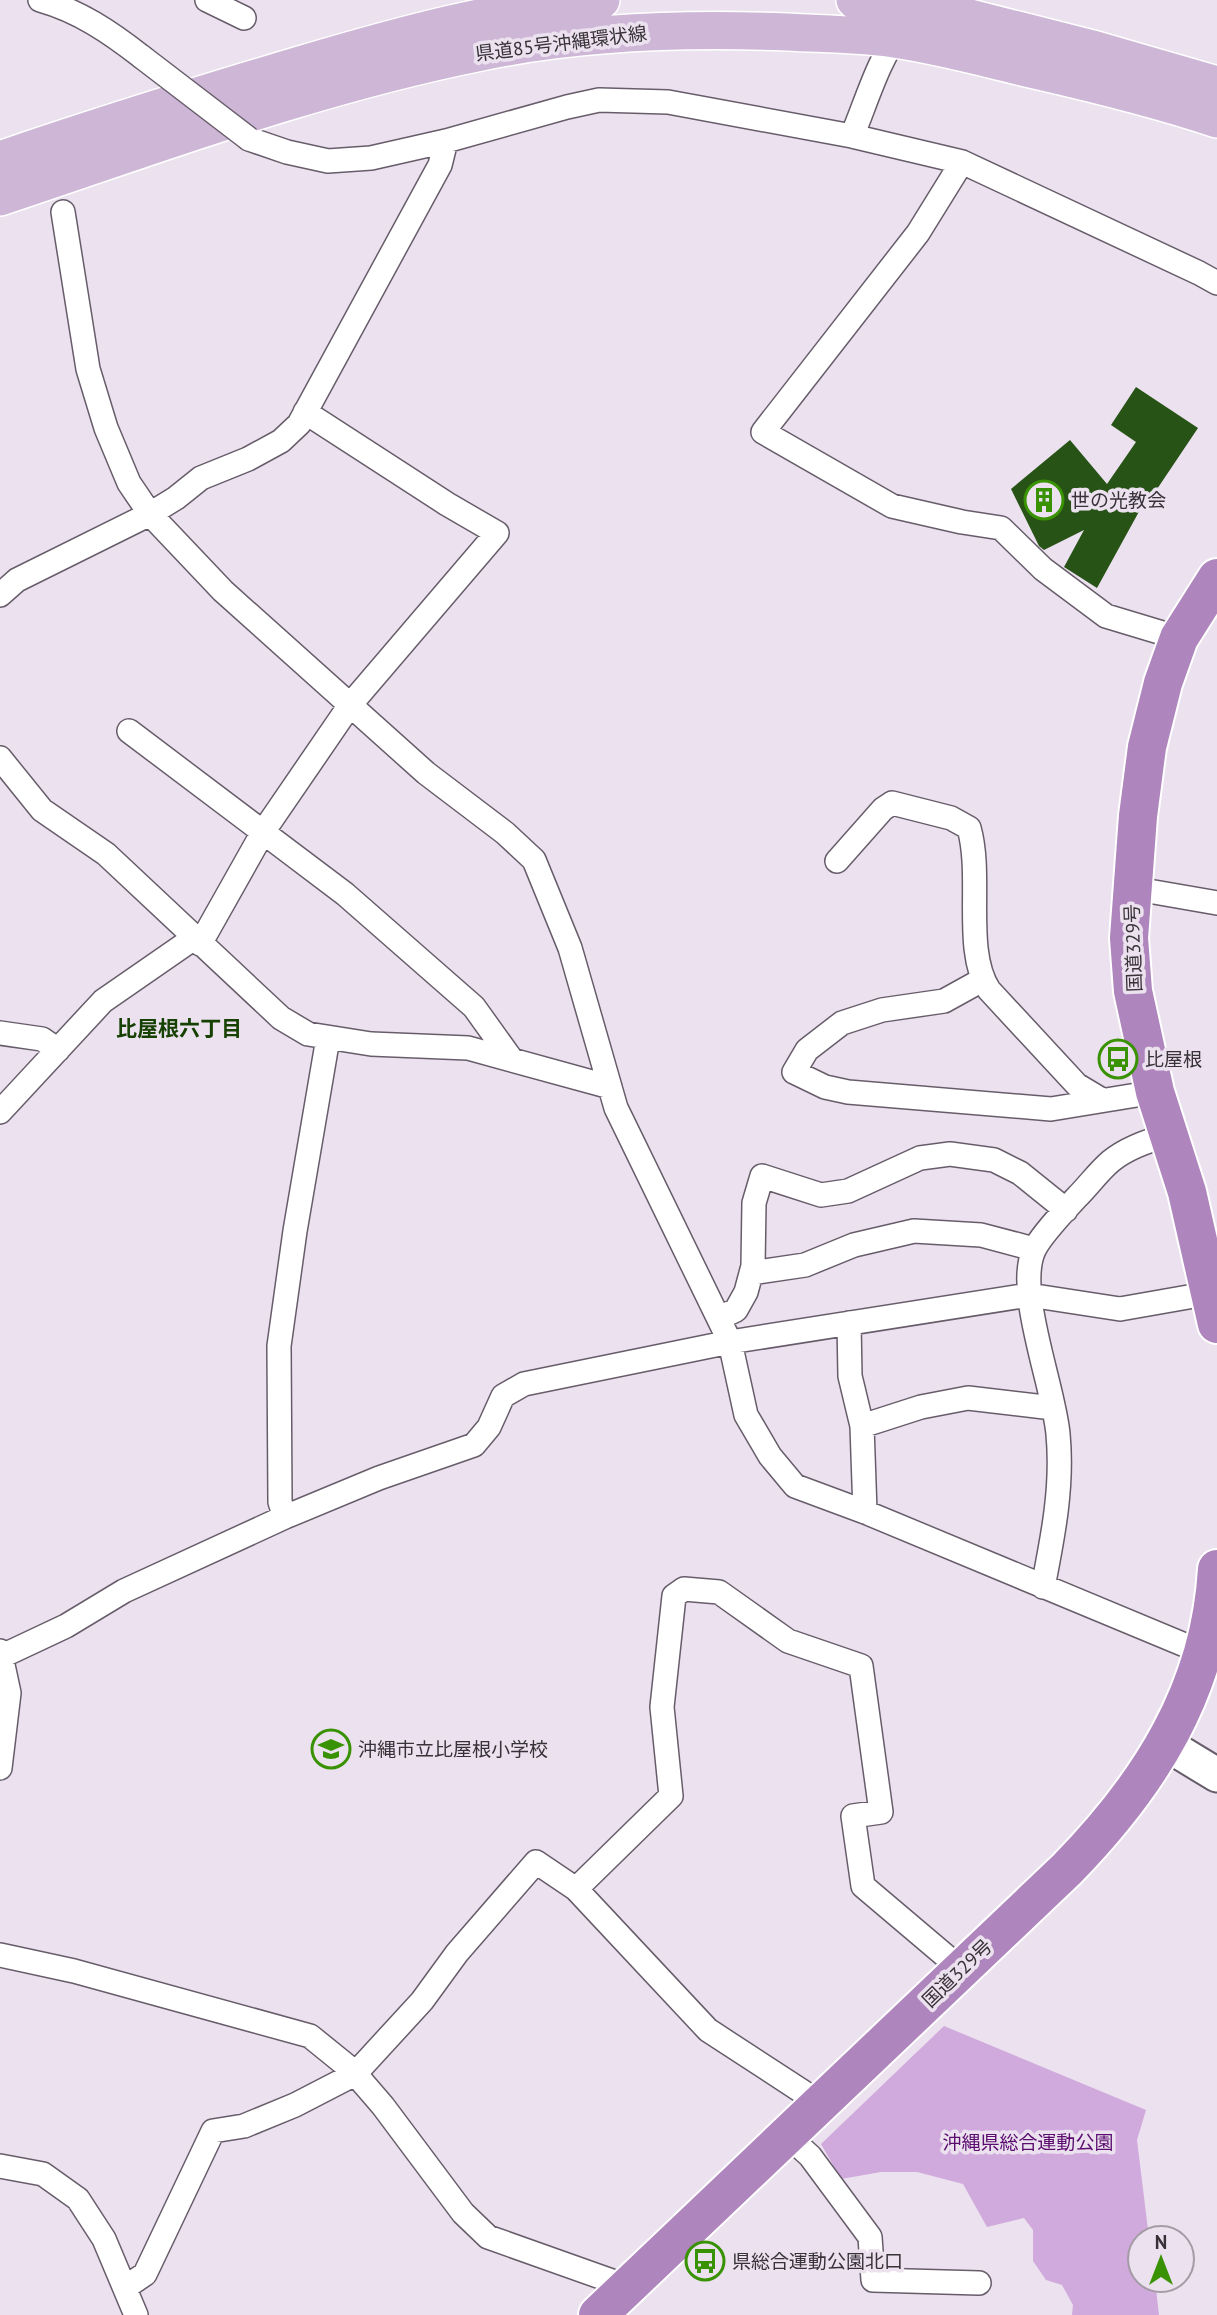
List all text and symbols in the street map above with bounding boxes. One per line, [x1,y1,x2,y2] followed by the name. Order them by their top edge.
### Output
[474,21,648,65] street label: 県道85号沖縄環状線
[1023,479,1065,521] building icon: 世の光教会
[1071,488,1166,512] place label: 世の光教会
[1119,904,1147,992] street label: 国道329号
[116,1015,242,1042] district label: 比屋根六丁目
[1097,1038,1139,1080] bus stop icon: 比屋根
[1145,1047,1202,1071] place label: 比屋根
[310,1728,352,1770] school or university icon: 沖縄市立比屋根小学校
[358,1737,548,1761] place label: 沖縄市立比屋根小学校
[917,1934,997,2012] street label: 国道329号
[942,2130,1114,2154] park label: 沖縄県総合運動公園
[1126,2224,1196,2294] north arrow
[1155,2230,1167,2254] text: N
[684,2240,726,2282] bus stop icon: 県総合運動公園北口
[732,2249,903,2273] place label: 県総合運動公園北口

